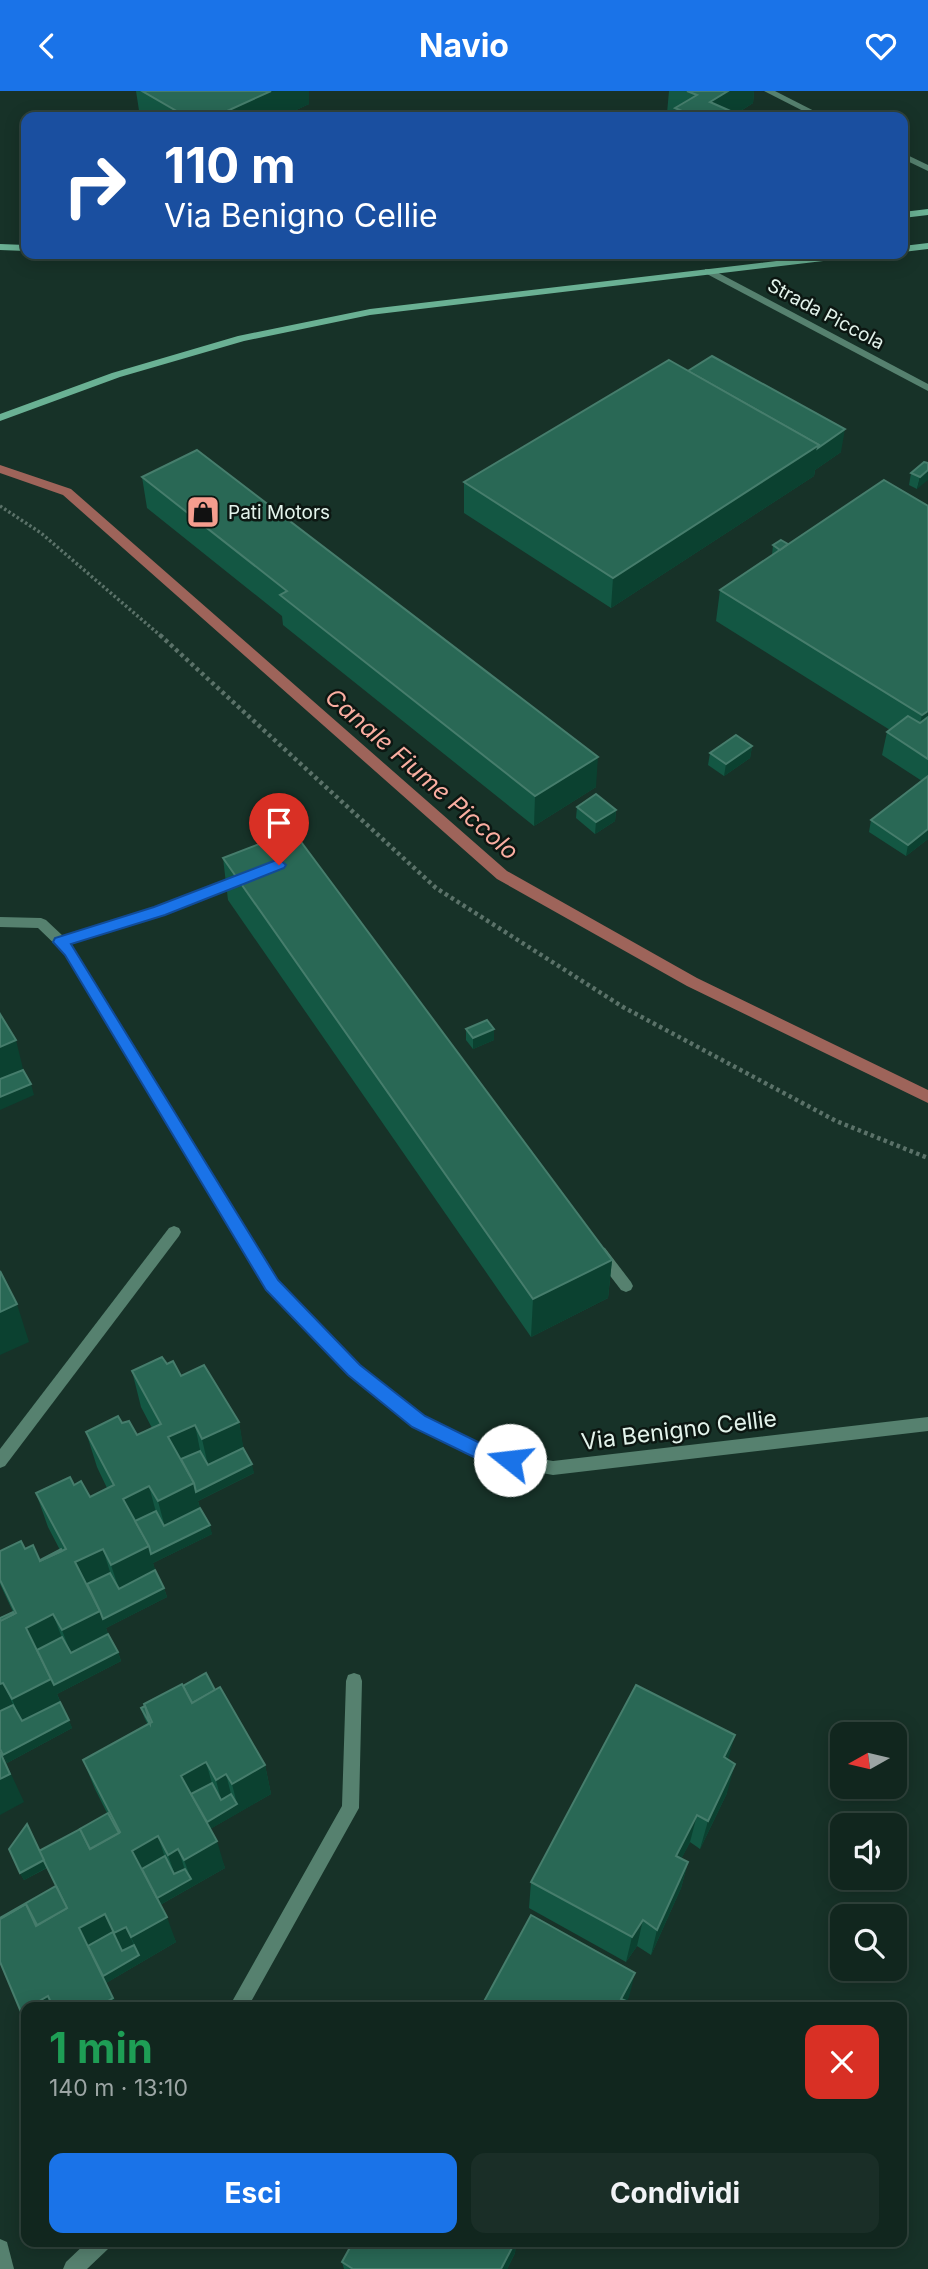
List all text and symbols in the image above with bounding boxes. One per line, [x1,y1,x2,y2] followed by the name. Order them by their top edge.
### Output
[419,26,509,65] text: Navio
[28,27,66,65] icon: back
[862,27,900,65] icon: heart
[164,136,296,195] text: 110 m
[49,140,140,231] icon: right
[164,196,438,235] text: Via Benigno Cellie
[764,274,888,354] street label: Strada Piccola
[184,493,222,531] shop icon: Pati Motors
[228,501,330,524] place label: Pati Motors
[319,682,525,866] water label: Canale Fiume Piccolo
[249,793,309,865] pin
[260,804,298,842] icon: arrive
[580,1404,778,1456] street label: Via Benigno Cellie
[473,1423,547,1497] position arrow
[830,1722,906,1799] north arrow
[830,1722,907,1981] map controls
[830,1813,907,1890] button: sound
[830,1904,907,1981] button: search
[49,2022,153,2073] text: 1 min
[805,2025,879,2099] button: close
[49,2074,188,2102] text: 140 m · 13:10
[49,2153,457,2233] button: Esci
[471,2153,879,2233] button: Condividi

